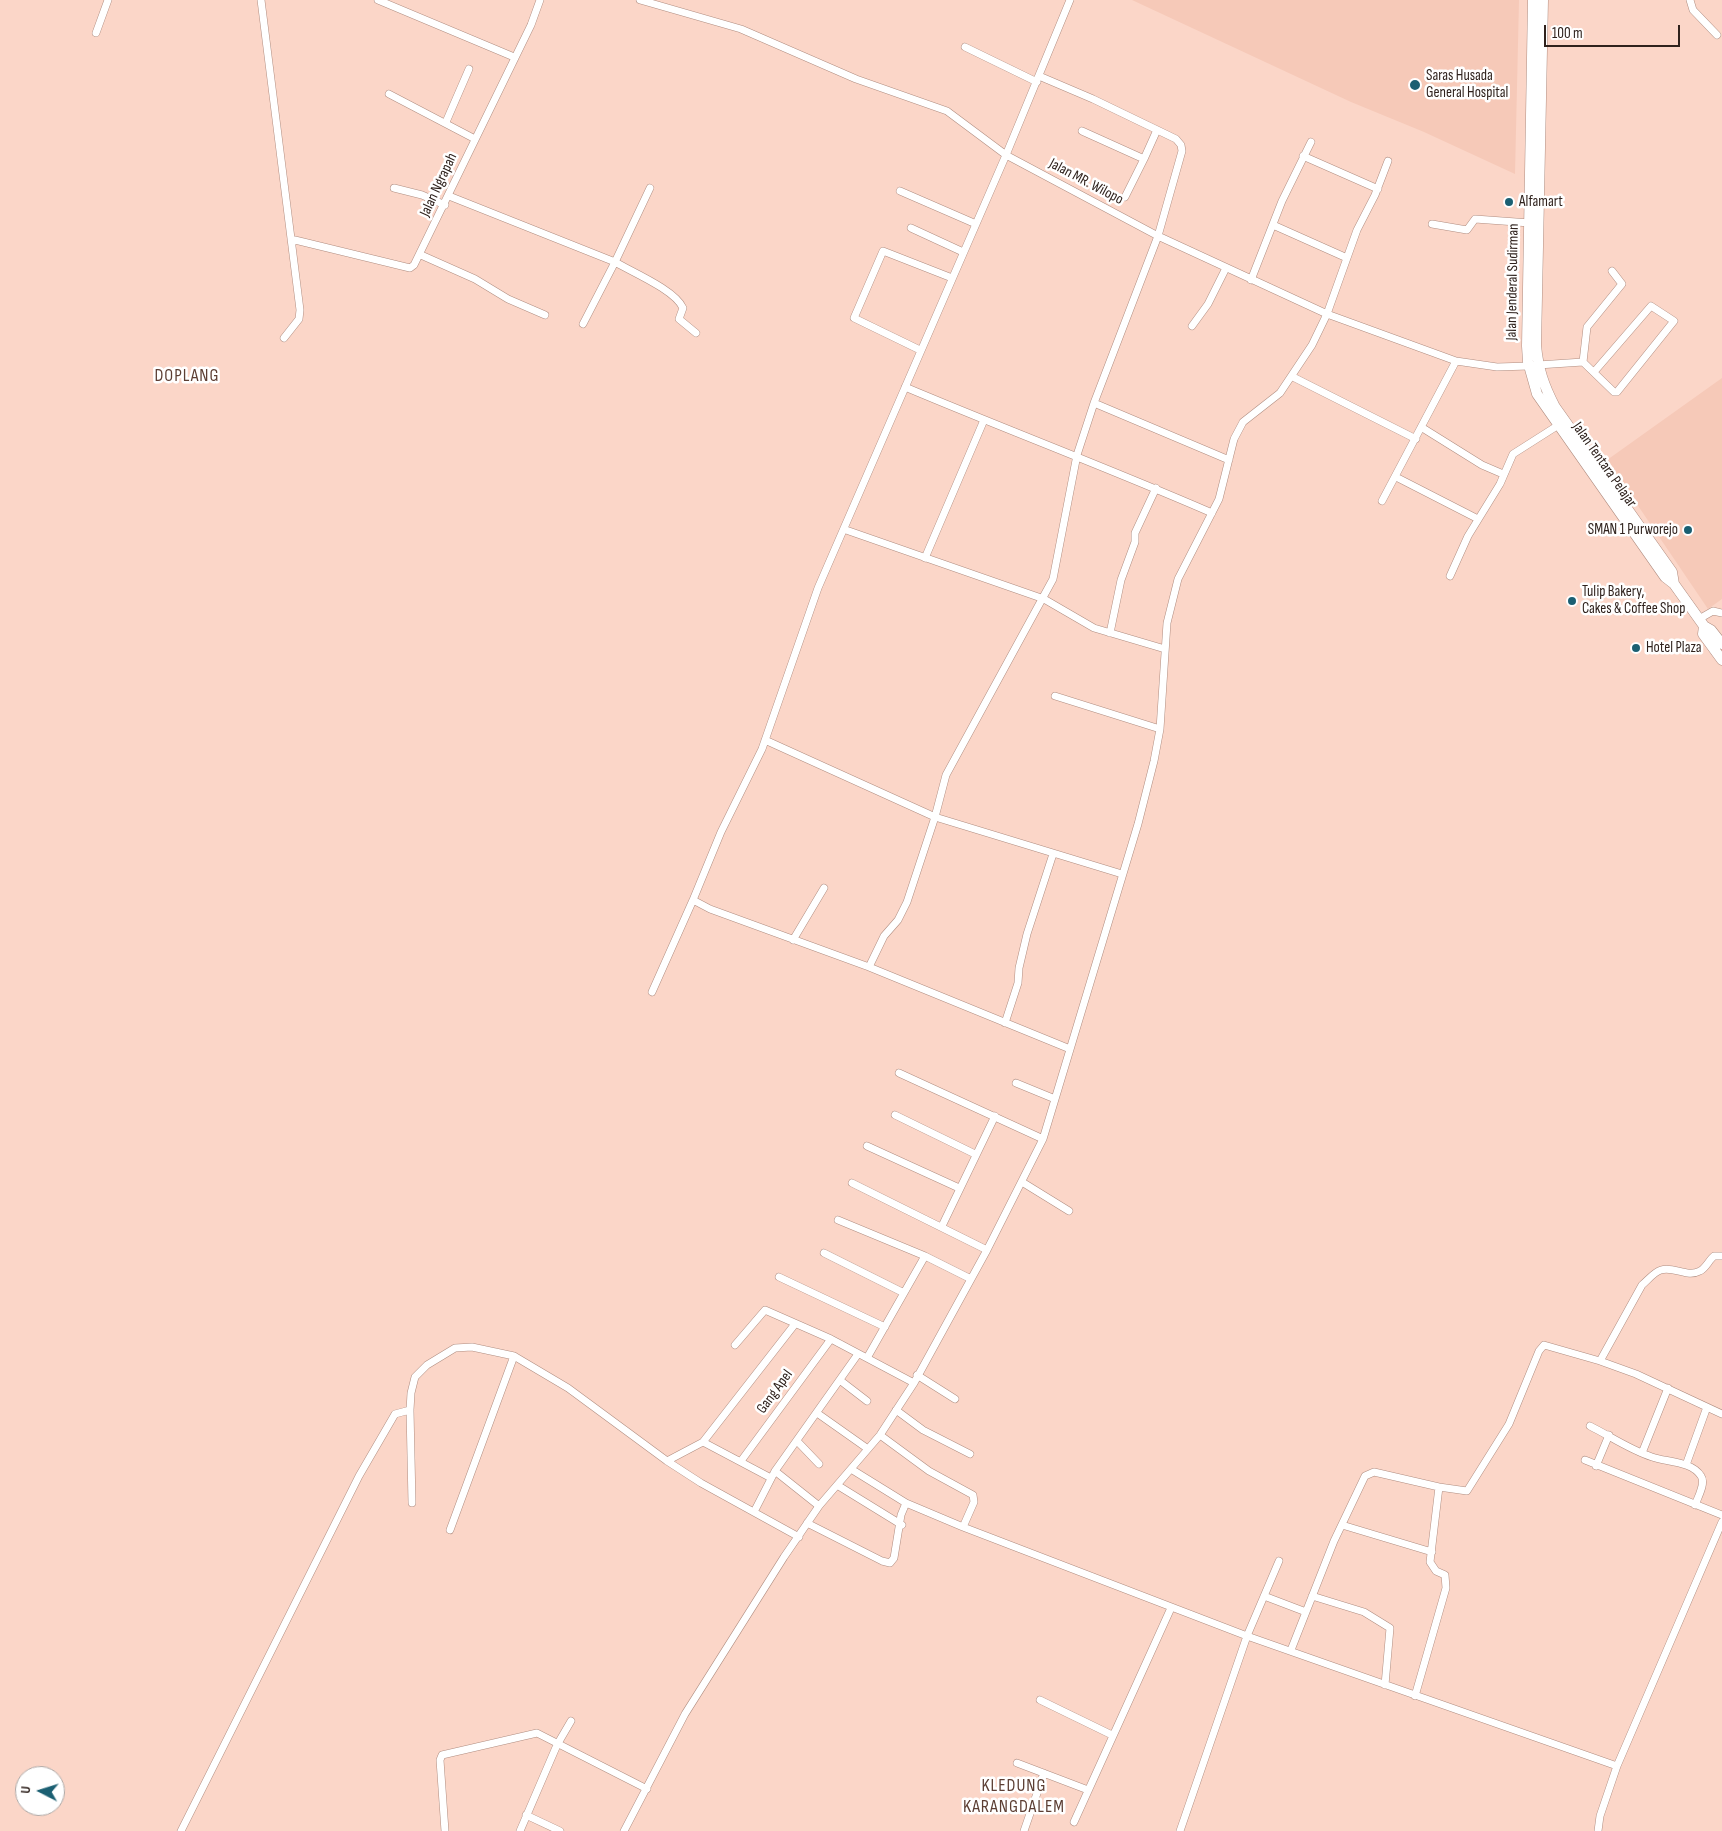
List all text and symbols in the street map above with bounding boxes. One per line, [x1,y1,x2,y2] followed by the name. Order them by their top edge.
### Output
[1547,15,1683,47] scale bar
[1552,24,1583,43] text: 100 m
[1426,67,1508,102] place label: Saras Husada General Hospital
[1408,78,1422,92] marker: Saras Husada General Hospital
[416,150,462,220] street label: Jalan Ngrapah
[1046,155,1126,209] street label: Jalan MR. Wilopo
[1519,193,1563,211] place label: Alfamart
[1503,196,1515,208] marker: Alfamart
[1503,223,1523,341] street label: Jalan Jenderal Sudirman
[154,365,220,387] district label: DOPLANG
[1568,419,1640,511] street label: Jalan Tentara Pelajar
[1588,521,1678,539] place label: SMAN 1 Purworejo
[1682,524,1694,536] marker: SMAN 1 Purworejo
[1582,583,1685,618] place label: Tulip Bakery, Cakes & Coffee Shop
[1566,595,1578,607] marker: Tulip Bakery, Cakes & Coffee Shop
[1646,639,1702,657] place label: Hotel Plaza
[1630,642,1642,654] marker: Hotel Plaza
[753,1367,797,1417] street label: Gang Apel
[15,1766,65,1816] north arrow
[962,1775,1066,1818] district label: KLEDUNG KARANGDALEM
[17,1785,34,1794] text: U

